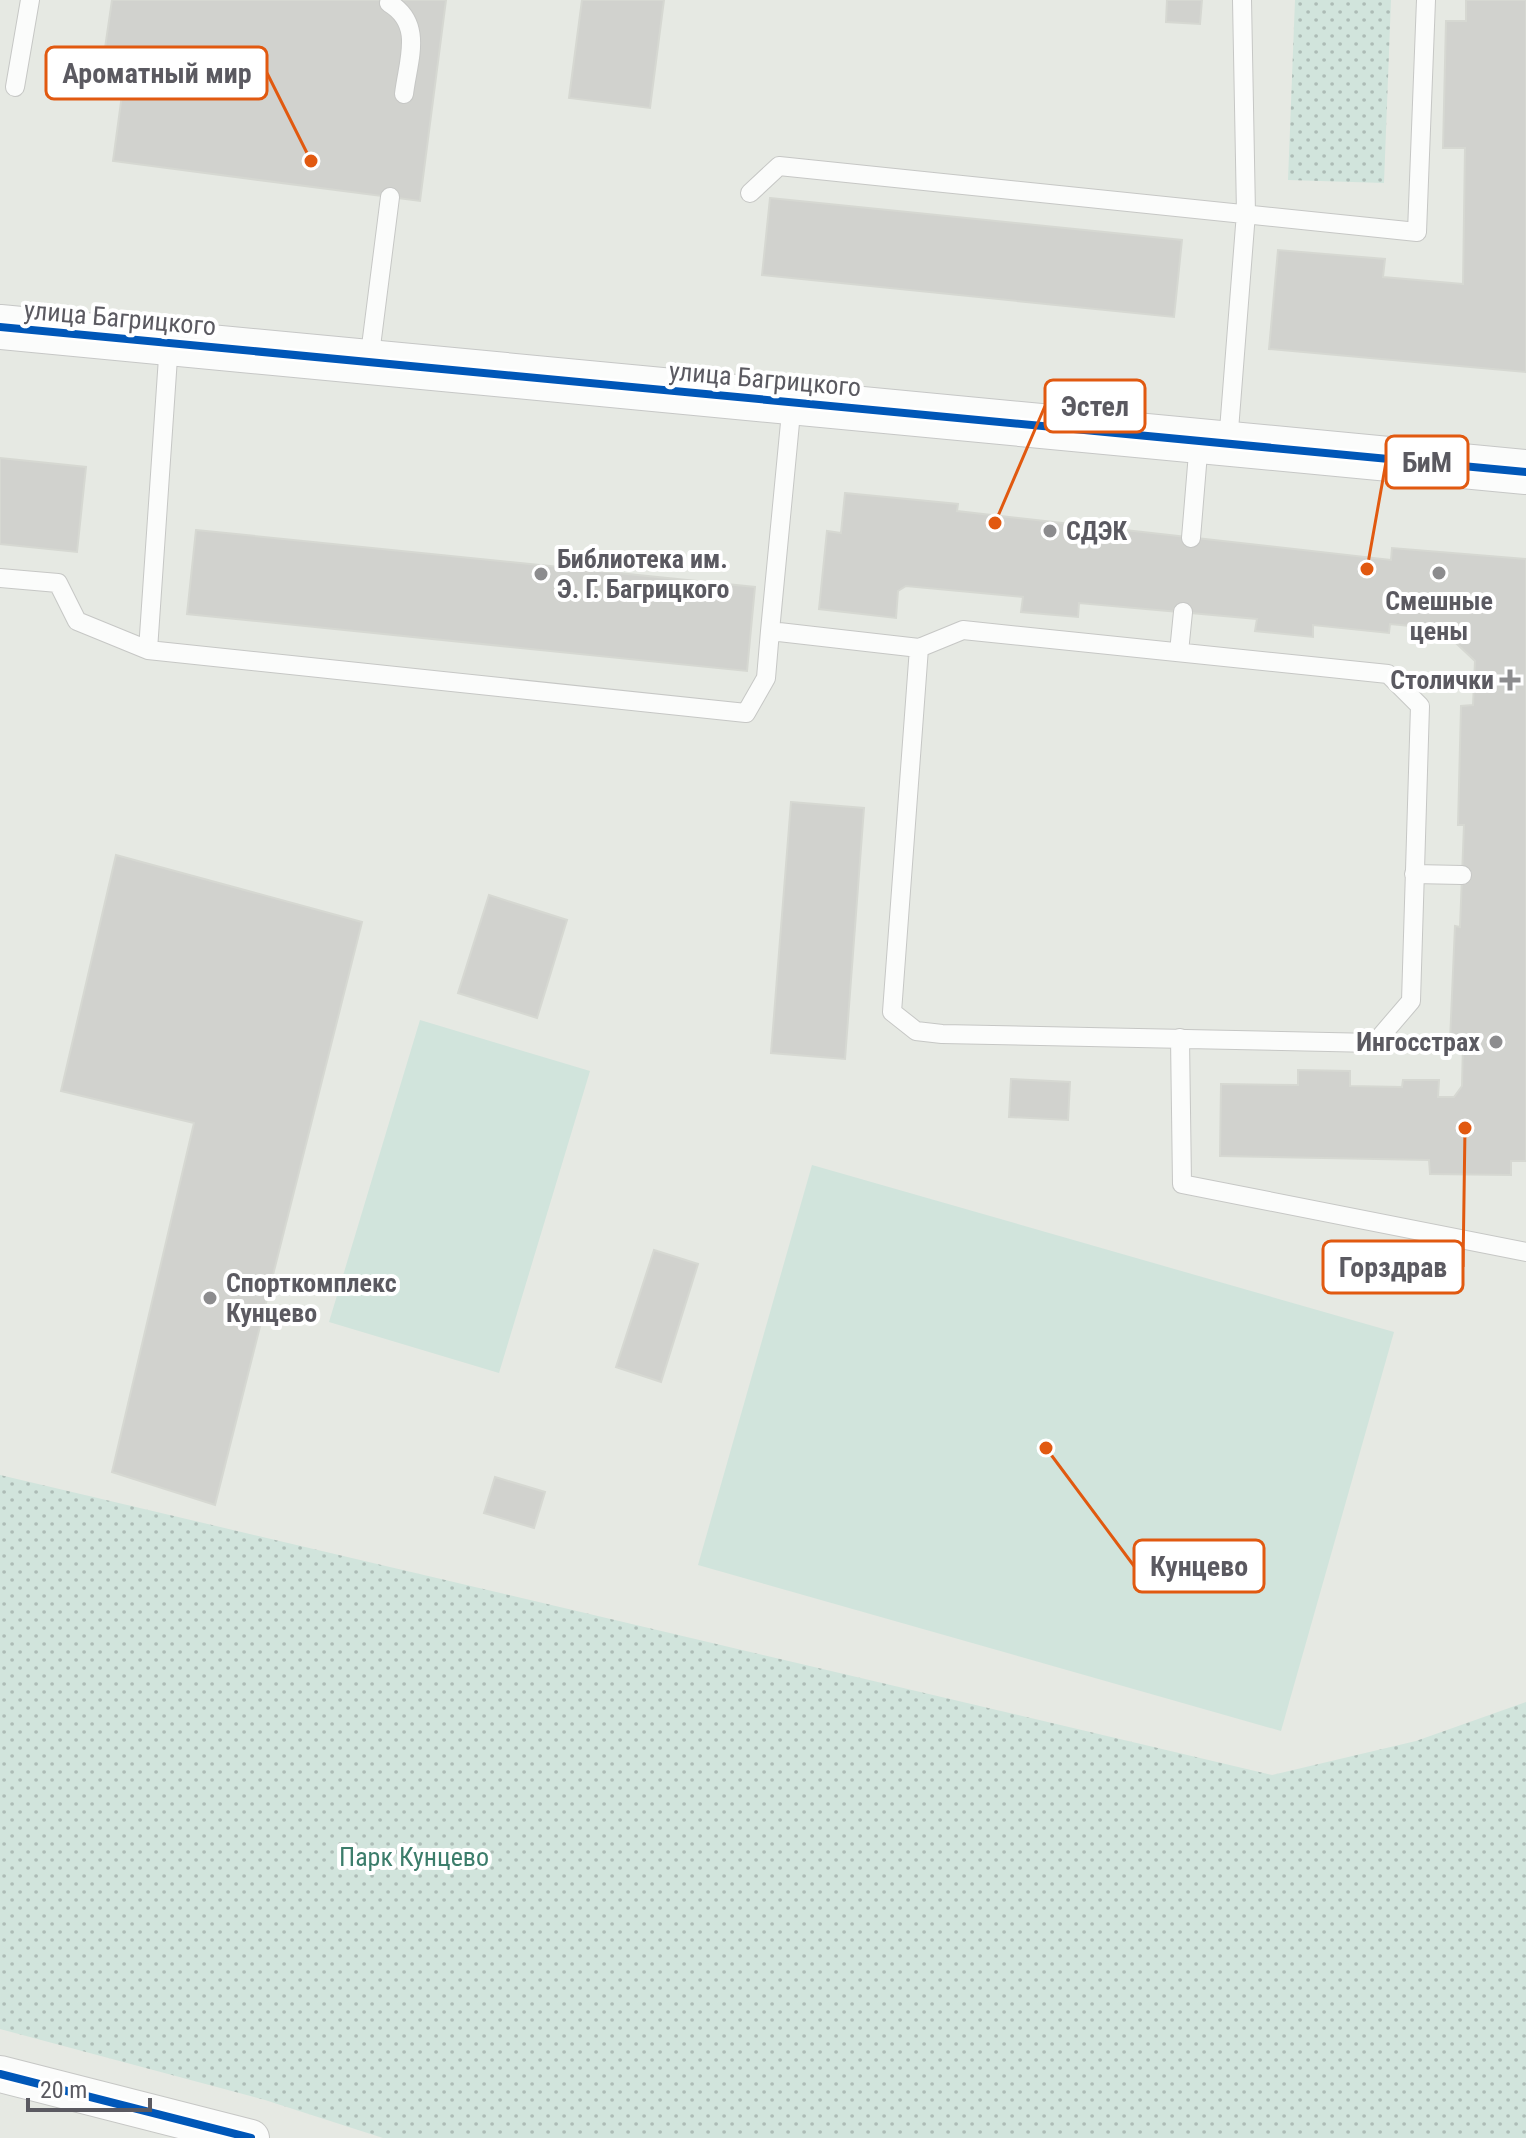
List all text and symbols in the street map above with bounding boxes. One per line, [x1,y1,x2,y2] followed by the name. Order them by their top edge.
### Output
[46,47,267,99] callout: Ароматный мир
[62,57,252,90] text: Ароматный мир
[23,295,217,341] street label: улица Багрицкого
[668,356,862,402] street label: улица Багрицкого
[1045,380,1145,432] callout: Эстел
[1061,390,1129,423] text: Эстел
[1386,436,1468,488] callout: БиМ
[1402,446,1452,479] text: БиМ
[1066,516,1128,546] place label: СДЭК
[1041,522,1059,540] marker: СДЭК
[557,544,730,604] place label: Библиотека им. Э. Г. Багрицкого
[1430,564,1448,582] marker: Смешные цены
[532,565,550,583] marker: Библиотека им. Э. Г. Багрицкого
[1385,586,1493,646] place label: Смешные цены
[1390,665,1494,695] place label: Столички
[1501,671,1519,689] marker: Столички
[1356,1027,1480,1057] place label: Ингосстрах
[1487,1033,1505,1051] marker: Ингосстрах
[1323,1241,1463,1293] callout: Горздрав
[1339,1251,1447,1284] text: Горздрав
[226,1268,397,1328] place label: Спорткомплекс Кунцево
[201,1289,219,1307] marker: Спорткомплекс Кунцево
[1134,1540,1264,1592] callout: Кунцево
[1150,1550,1248,1583] text: Кунцево
[339,1842,489,1872] park label: Парк Кунцево
[28,2062,150,2112] scale bar
[40,2076,87,2104] text: 20 m

